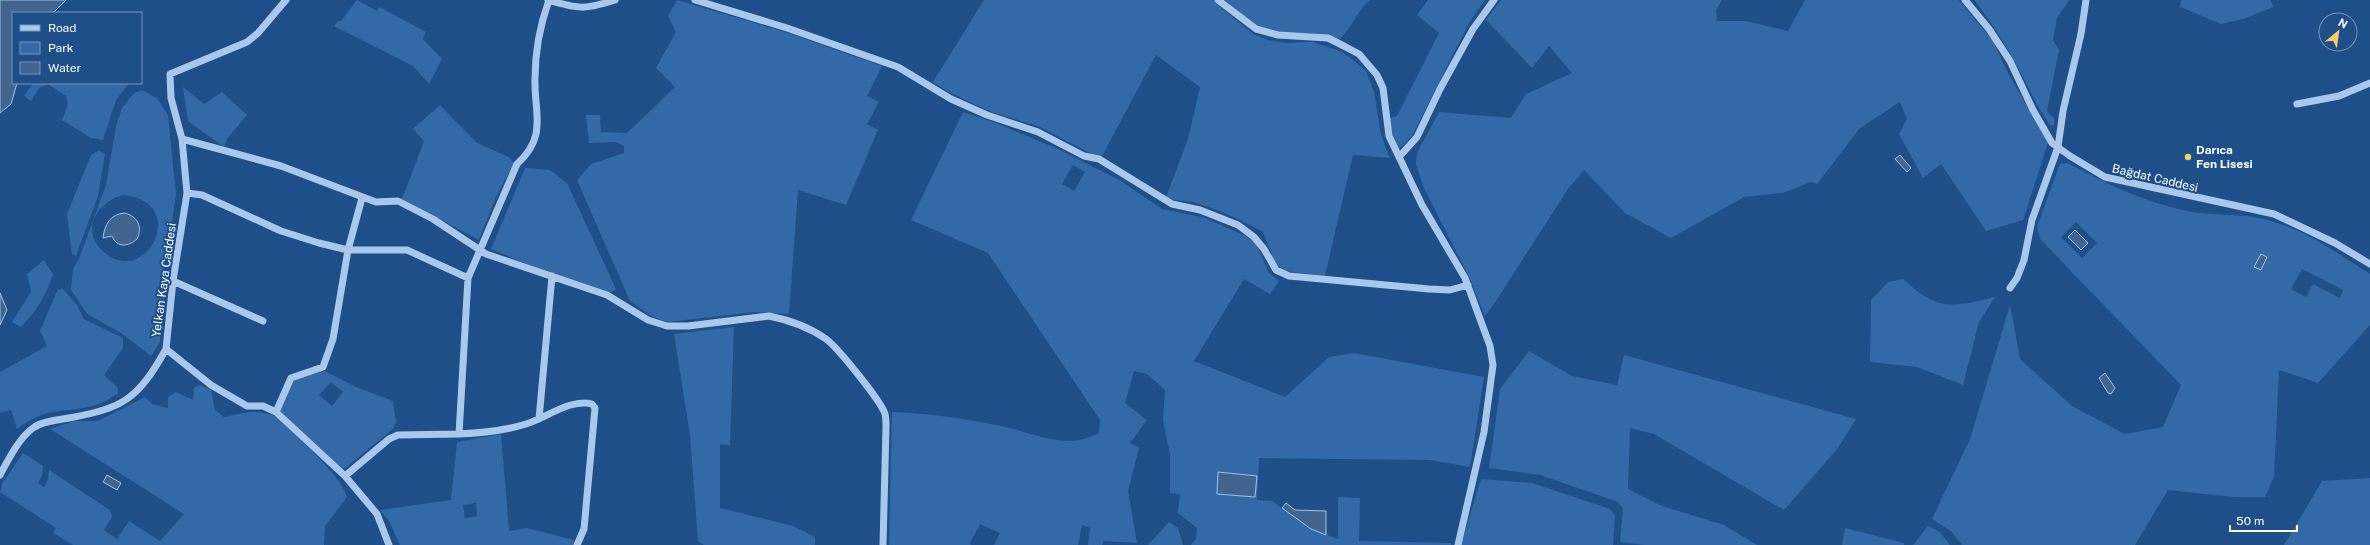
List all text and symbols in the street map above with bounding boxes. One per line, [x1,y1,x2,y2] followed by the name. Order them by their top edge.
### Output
[12,12,142,84] legend
[2318,12,2358,52] north arrow
[2336,16,2350,31] text: N
[48,21,76,35] text: Road
[48,41,74,55] text: Park
[48,61,82,75] text: Water
[2196,143,2253,171] place label: Darıca Fen Lisesi
[2183,152,2193,162] marker: Darıca Fen Lisesi
[2111,161,2199,195] street label: Bağdat Caddesi
[149,222,179,338] street label: Yelkan Kaya Caddesi
[2230,507,2297,533] scale bar
[2236,514,2264,528] text: 50 m

